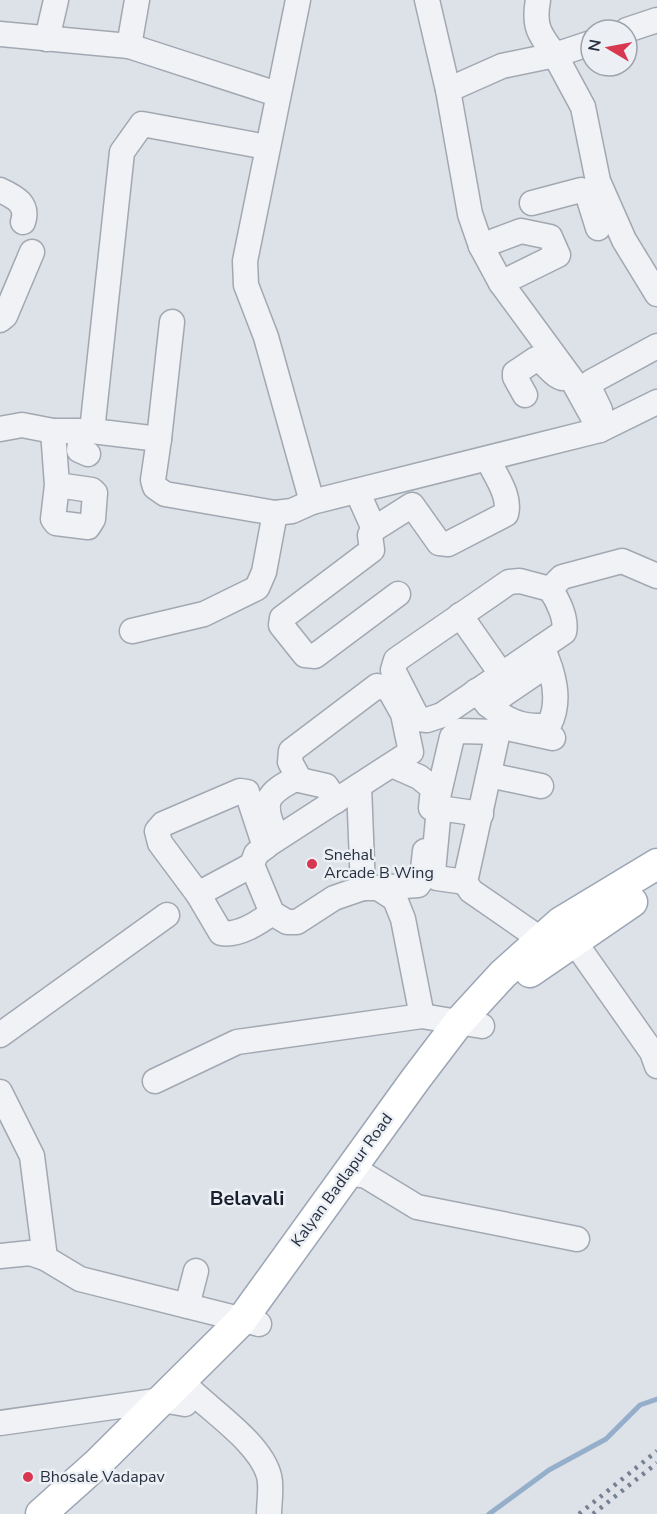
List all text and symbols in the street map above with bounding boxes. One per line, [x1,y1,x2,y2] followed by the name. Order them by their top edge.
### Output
[579,18,639,78] north arrow
[583,38,607,53] text: N
[324,844,434,884] place label: Snehal Arcade B Wing
[305,857,319,871] marker: Snehal Arcade B Wing
[286,1109,398,1251] street label: Kalyan Badlapur Road
[210,1185,284,1212] district label: Belavali
[40,1466,165,1488] place label: Bhosale Vadapav
[21,1470,35,1484] marker: Bhosale Vadapav

